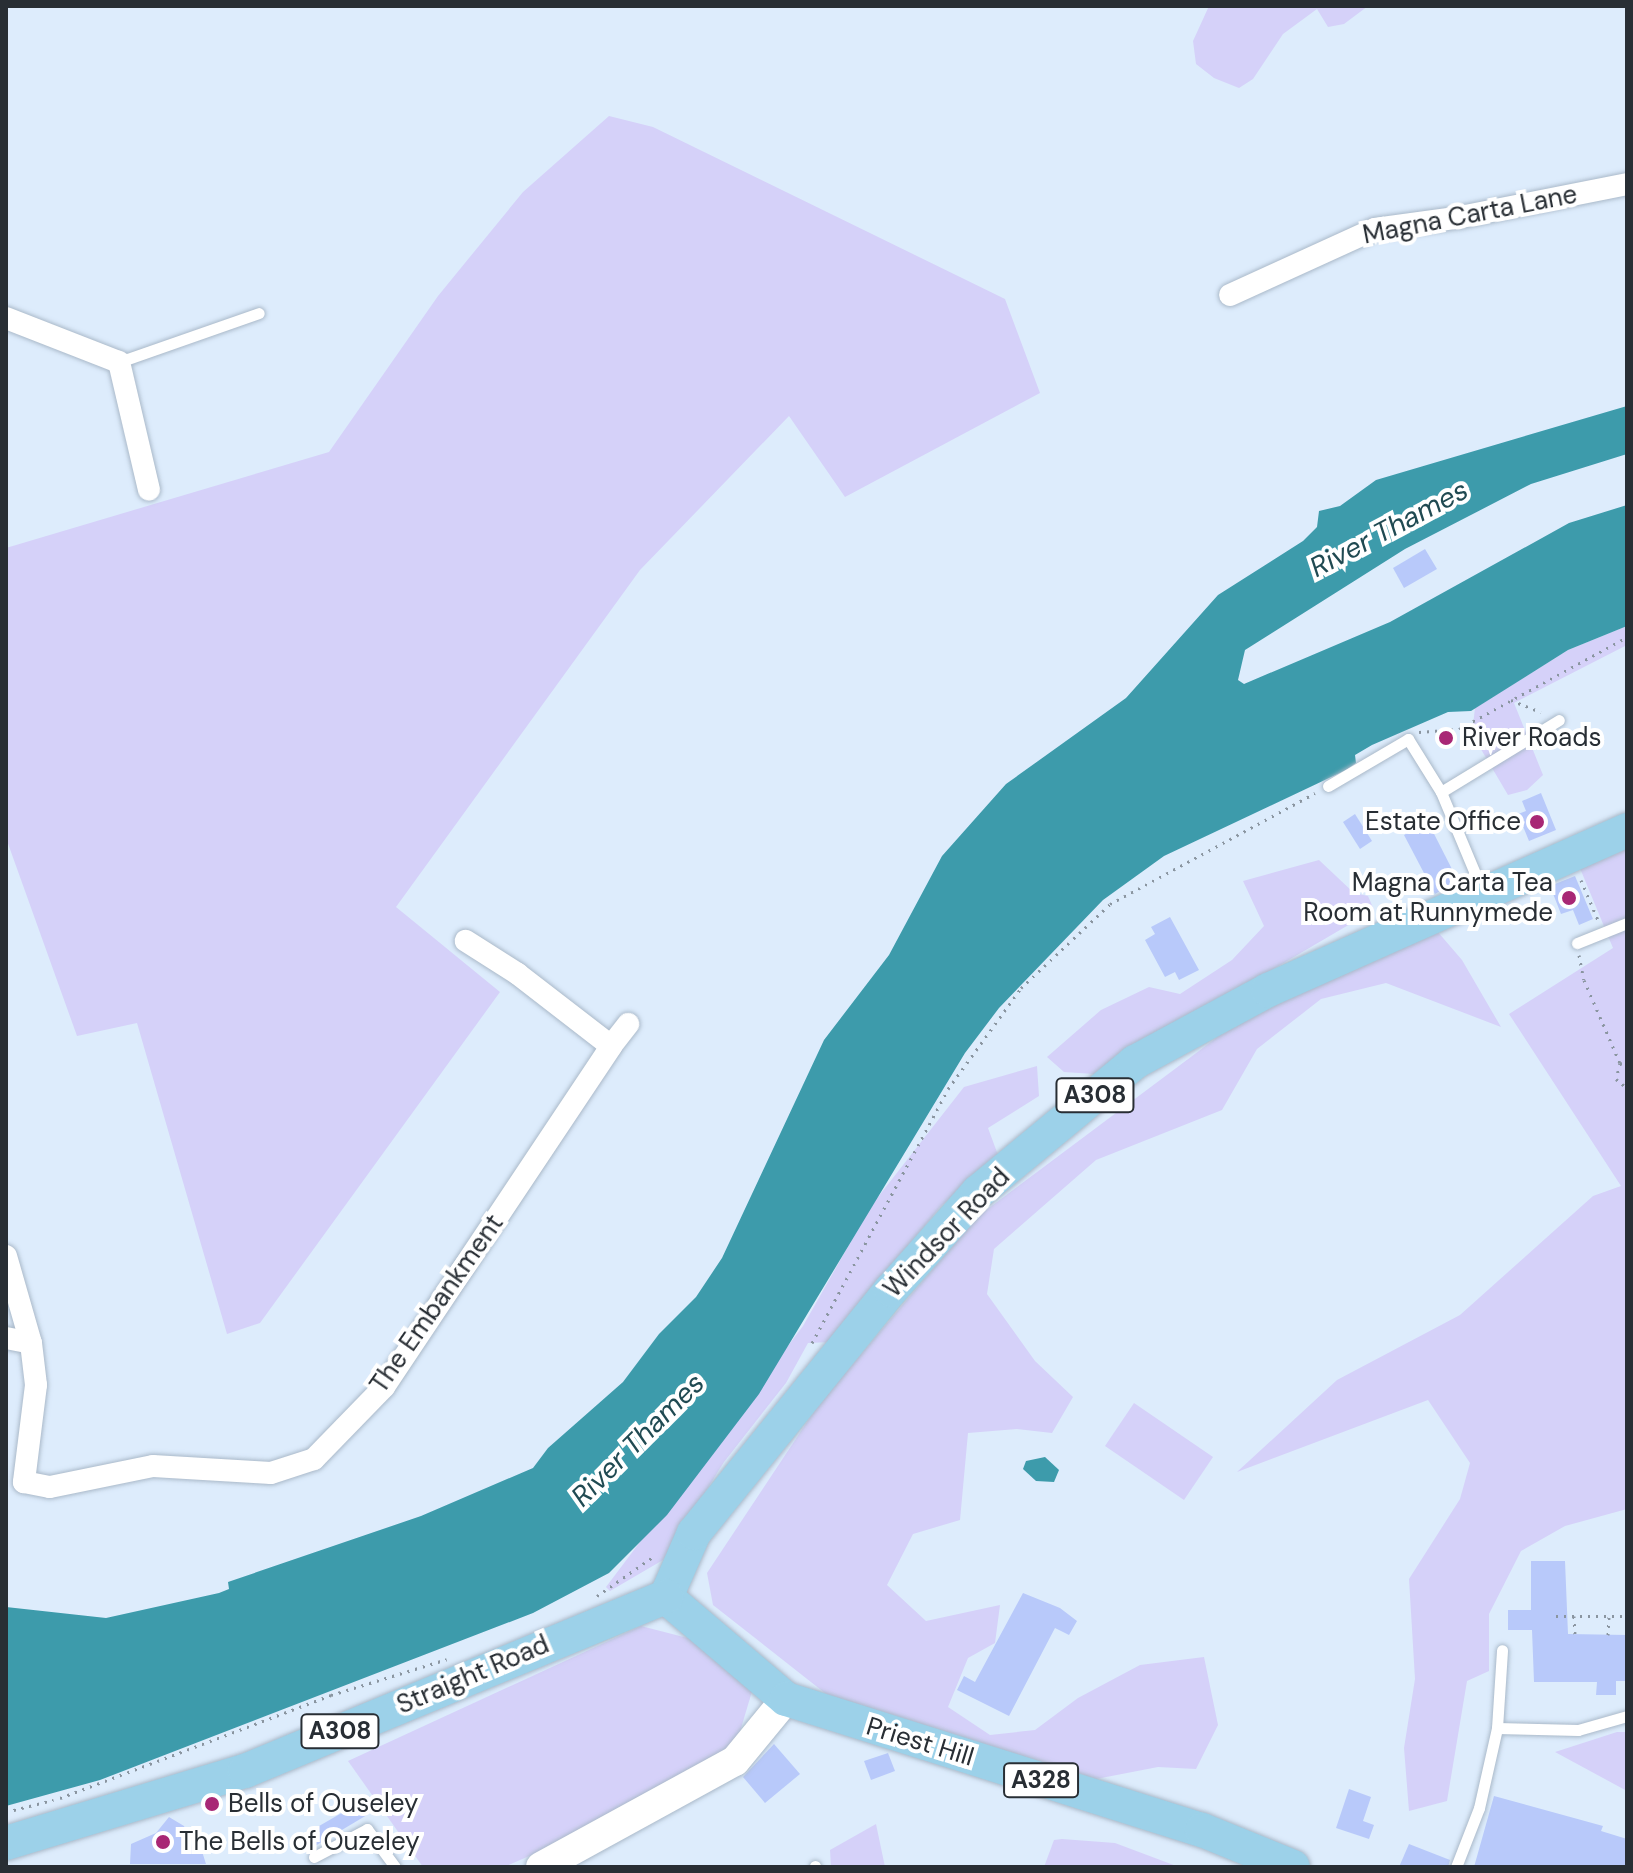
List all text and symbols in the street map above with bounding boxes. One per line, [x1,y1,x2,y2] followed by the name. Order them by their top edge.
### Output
[1360,179,1580,251] street label: Magna Carta Lane
[1304,473,1474,585] water label: River Thames
[1462,722,1602,754] place label: River Roads
[1437,729,1455,747] marker: River Roads
[1365,806,1521,838] place label: Estate Office
[1528,813,1546,831] marker: Estate Office
[1303,867,1553,928] place label: Magna Carta Tea Room at Runnymede
[1560,889,1578,907] marker: Magna Carta Tea Room at Runnymede
[1055,1075,1135,1115] road number: A308
[877,1162,1017,1304] street label: Windsor Road
[364,1209,510,1399] street label: The Embankment
[564,1366,712,1514] water label: River Thames
[392,1629,554,1721] street label: Straight Road
[300,1711,380,1751] road number: A308
[862,1711,978,1773] street label: Priest Hill
[1003,1760,1079,1800] road number: A328
[228,1788,419,1820] place label: Bells of Ouseley
[203,1795,221,1813] marker: Bells of Ouseley
[179,1826,420,1858] place label: The Bells of Ouzeley
[154,1833,172,1851] marker: The Bells of Ouzeley

